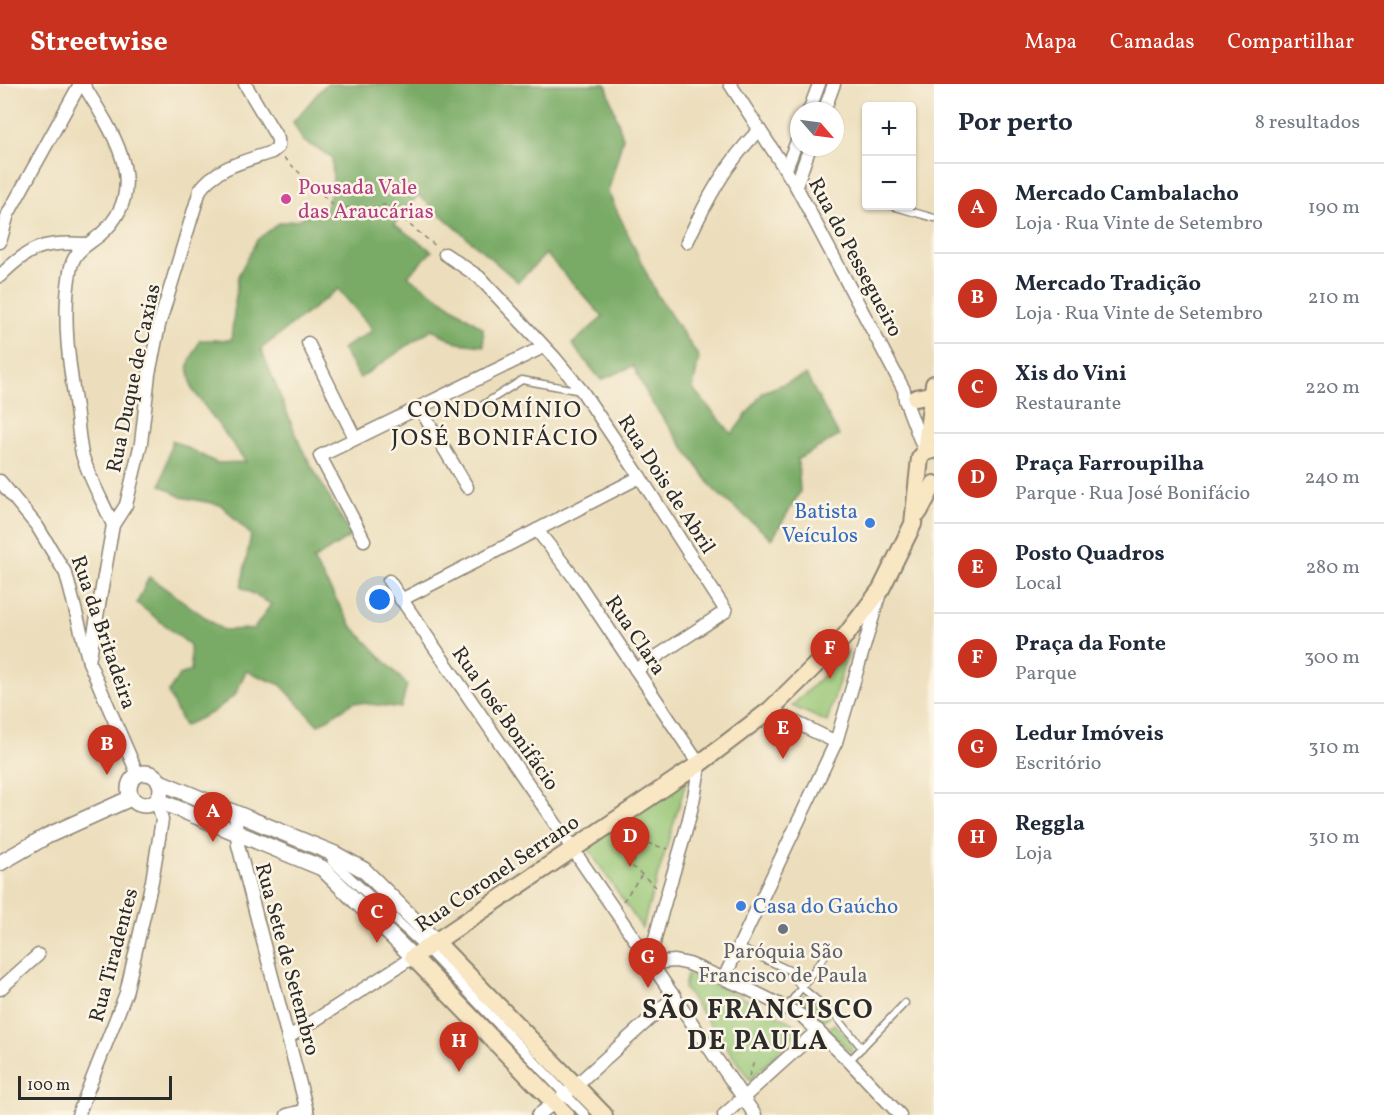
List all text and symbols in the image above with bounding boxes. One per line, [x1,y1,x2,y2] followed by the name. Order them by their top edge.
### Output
[30,23,168,62] text: Streetwise
[1024,28,1077,57] text: Mapa
[1110,28,1194,57] text: Camadas
[1227,28,1354,57] text: Compartilhar
[790,102,844,156] north arrow
[862,102,916,210] map controls
[862,102,916,156] button: +
[958,105,1073,141] text: Por perto
[1255,109,1360,137] text: 8 resultados
[862,156,916,210] button: −
[800,173,909,342] street label: Rua do Pessegueiro
[298,174,434,227] place label: Pousada Vale das Araucárias
[1015,179,1239,210] text: Mercado Cambalacho
[279,192,293,206] marker: Pousada Vale das Araucárias
[970,194,985,222] text: A
[1308,194,1360,222] text: 190 m
[1015,210,1263,238] text: Loja · Rua Vinte de Setembro
[1015,269,1201,300] text: Mercado Tradição
[100,281,169,475] street label: Rua Duque de Caxias
[971,284,984,312] text: B
[1308,284,1360,312] text: 210 m
[1015,300,1263,328] text: Loja · Rua Vinte de Setembro
[1015,359,1127,390] text: Xis do Vini
[971,374,984,402] text: C
[1305,374,1360,402] text: 220 m
[1015,390,1121,418] text: Restaurante
[391,394,599,456] district label: CONDOMÍNIO JOSÉ BONIFÁCIO
[610,410,722,560] street label: Rua Dois de Abril
[1015,449,1204,480] text: Praça Farroupilha
[970,464,985,492] text: D
[1305,464,1360,492] text: 240 m
[1015,480,1250,508] text: Parque · Rua José Bonifácio
[782,498,858,551] place label: Batista Veículos
[863,516,877,530] marker: Batista Veículos
[1015,539,1165,570] text: Posto Quadros
[63,552,142,713] street label: Rua da Britadeira
[971,554,984,582] text: E
[1305,554,1360,582] text: 280 m
[1015,570,1062,598] text: Local
[365,585,394,614] your location
[597,590,672,681] street label: Rua Clara
[1015,629,1166,660] text: Praça da Fonte
[810,630,850,679] pin: F
[444,641,565,797] street label: Rua José Bonifácio
[972,644,983,672] text: F
[1304,644,1360,672] text: 300 m
[1015,660,1077,688] text: Parque
[764,710,802,759] pin: E
[1015,719,1164,750] text: Ledur Imóveis
[88,726,126,775] pin: B
[970,734,985,762] text: G
[1308,734,1360,762] text: 310 m
[1015,750,1101,778] text: Escritório
[194,792,232,842] pin: A
[410,809,586,940] street label: Rua Coronel Serrano
[1015,809,1085,840] text: Reggla
[610,818,650,867] pin: D
[970,824,985,852] text: H
[1308,824,1360,852] text: 310 m
[1015,840,1052,868] text: Loja
[247,860,326,1059] street label: Rua Sete de Setembro
[83,885,146,1026] street label: Rua Tiradentes
[753,893,898,922] place label: Casa do Gaúcho
[358,894,397,943] pin: C
[734,899,748,913] marker: Casa do Gaúcho
[776,922,790,936] marker: Paróquia São Francisco de Paula
[628,938,668,988] pin: G
[698,938,868,991] place label: Paróquia São Francisco de Paula
[642,992,874,1061] district label: SÃO FRANCISCO DE PAULA
[440,1022,478,1072] pin: H
[18,1073,172,1100] scale bar
[27,1075,70,1097] text: 100 m

